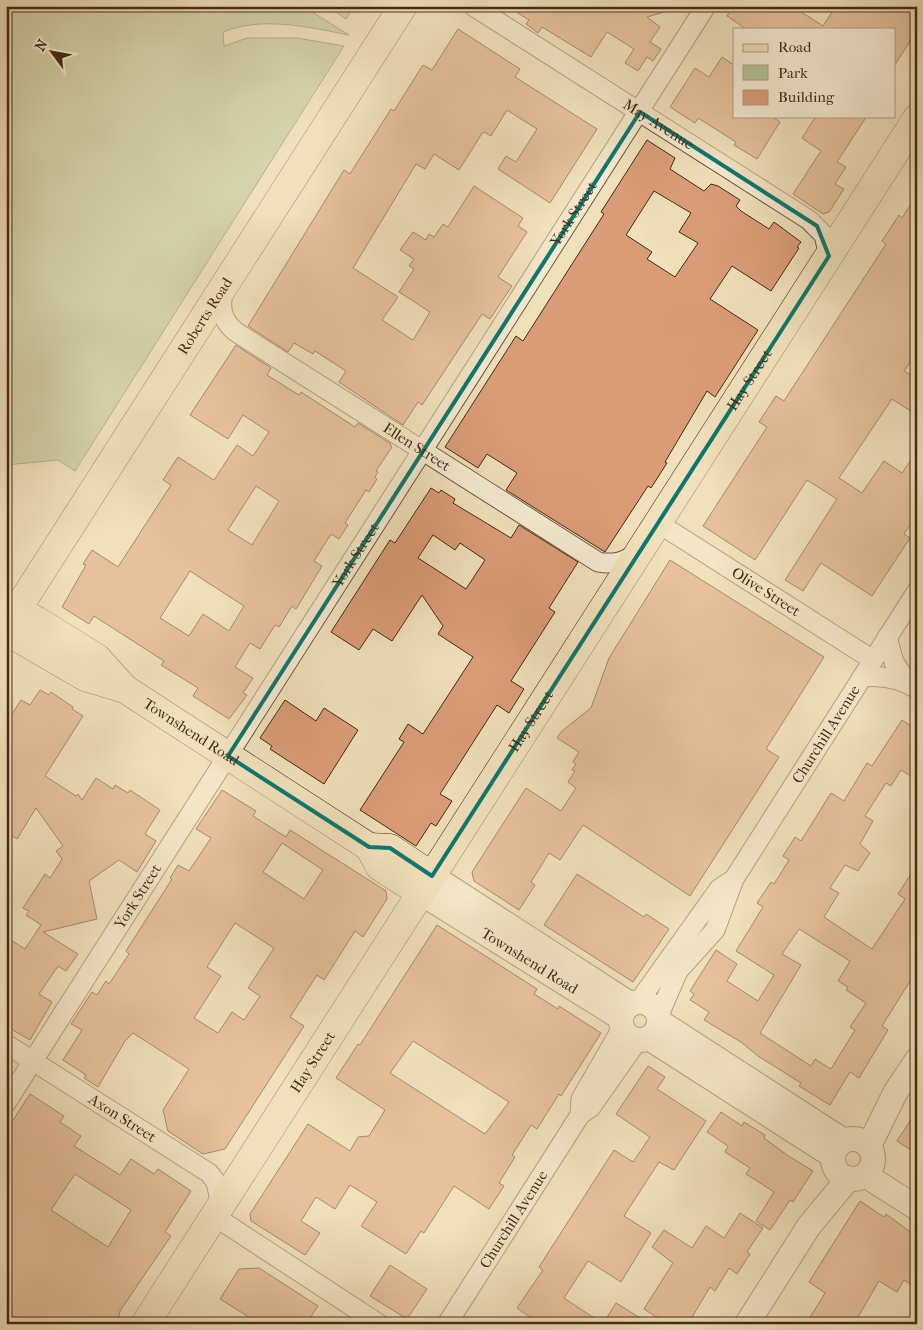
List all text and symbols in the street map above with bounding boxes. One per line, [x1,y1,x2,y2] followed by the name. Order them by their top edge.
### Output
[28,28,78,78] north arrow
[733,28,896,118] legend
[31,36,52,54] text: N
[778,38,812,56] text: Road
[778,64,808,82] text: Park
[778,88,835,106] text: Building
[620,95,698,154] street label: May Avenue
[546,177,601,250] street label: York Street
[174,274,236,358] street label: Roberts Road
[723,345,776,414] street label: Hay Street
[380,419,454,475] street label: Ellen Street
[328,519,383,592] street label: York Street
[728,563,804,621] street label: Olive Street
[788,681,864,787] street label: Churchill Avenue
[505,686,558,755] street label: Hay Street
[140,694,243,770] street label: Townshend Road
[110,860,165,933] street label: York Street
[478,924,582,998] street label: Townshend Road
[286,1027,339,1096] street label: Hay Street
[85,1089,160,1146] street label: Axon Street
[476,1167,552,1272] street label: Churchill Avenue

